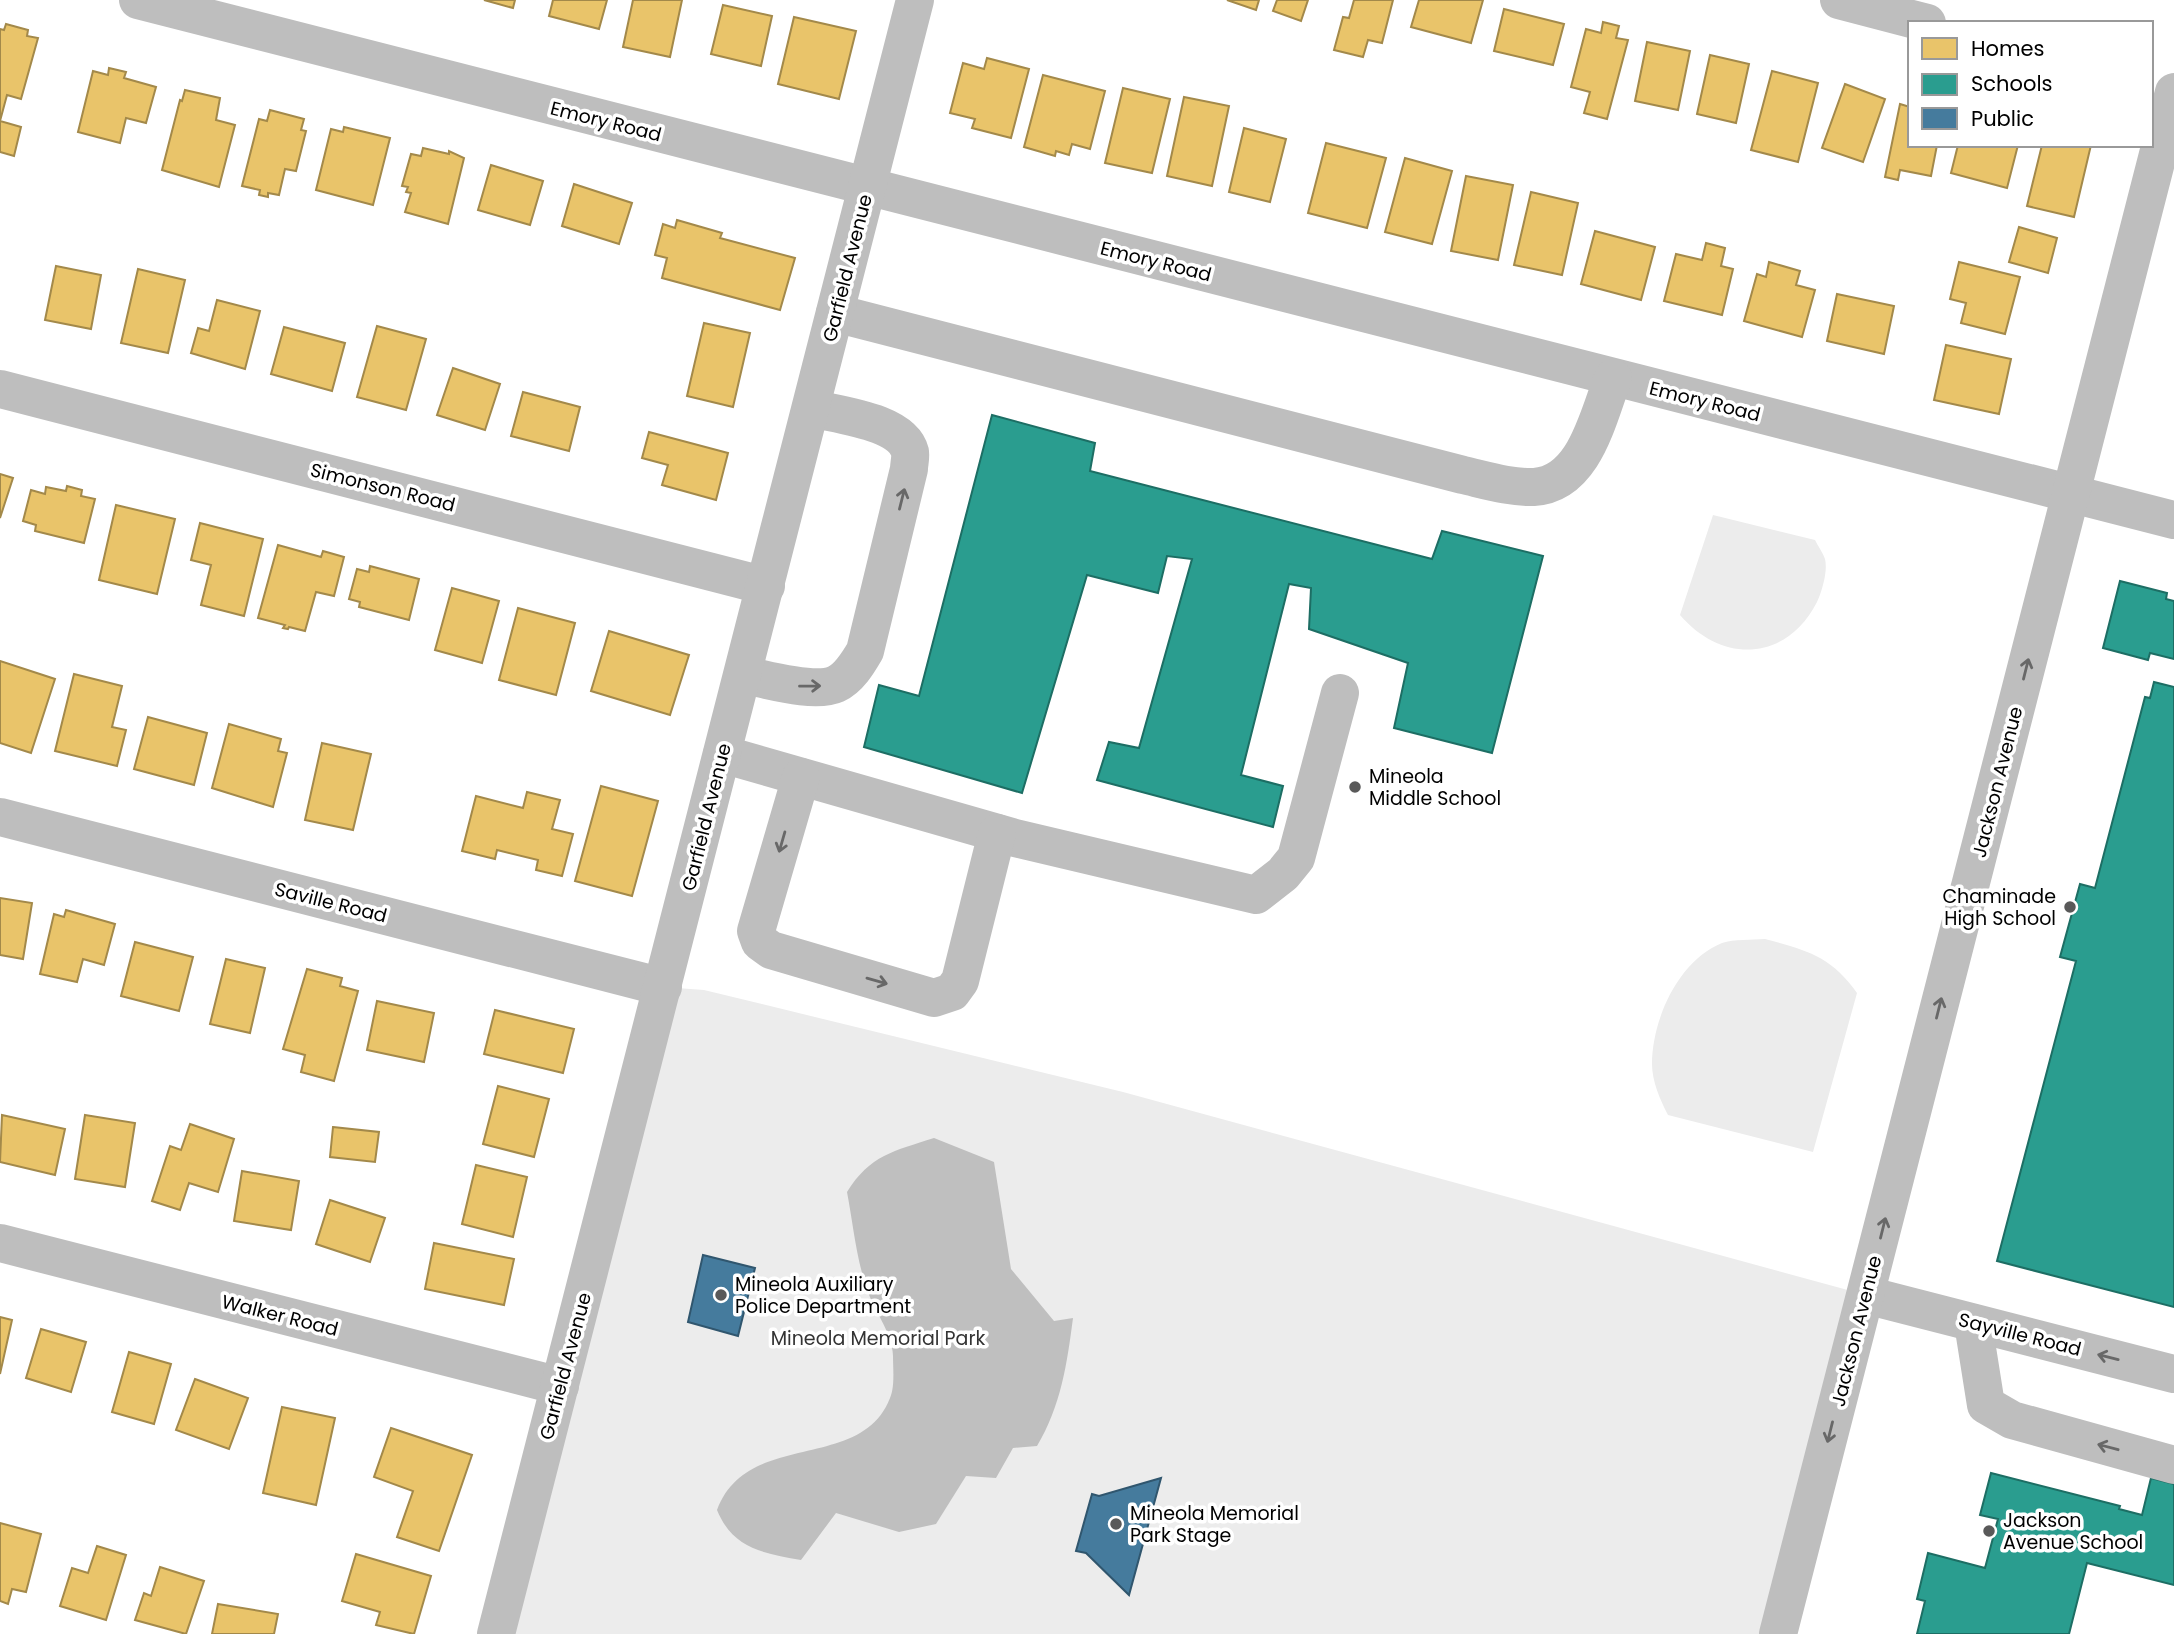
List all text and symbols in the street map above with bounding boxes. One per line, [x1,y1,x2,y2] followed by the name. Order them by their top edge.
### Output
[1908,21,2153,147] legend
[1971,34,2045,63] text: Homes
[1971,69,2053,98] text: Schools
[547,95,664,148] street label: Emory Road
[1971,104,2034,133] text: Public
[816,191,879,345] street label: Garfield Avenue
[1097,235,1214,288] street label: Emory Road
[1646,375,1763,428] street label: Emory Road
[308,456,458,519] street label: Simonson Road
[896,488,909,511] one-way arrow
[2020,658,2033,681] one-way arrow
[798,679,821,692] one-way arrow
[1966,704,2029,861] street label: Jackson Avenue
[675,740,738,894] street label: Garfield Avenue
[1369,763,1501,812] place label: Mineola Middle School
[1347,779,1363,795] marker: Mineola Middle School
[775,831,788,853] one-way arrow
[272,875,390,929] street label: Saville Road
[1942,883,2056,932] place label: Chaminade High School
[2062,899,2078,915] marker: Chaminade High School
[865,975,887,988] one-way arrow
[1933,997,1946,1020] one-way arrow
[1877,1218,1890,1240] one-way arrow
[1825,1253,1888,1410] street label: Jackson Avenue
[735,1271,911,1320] place label: Mineola Auxiliary Police Department
[713,1287,729,1303] marker: Mineola Auxiliary Police Department
[219,1288,341,1343] street label: Walker Road
[533,1290,598,1443] street label: Garfield Avenue
[1956,1306,2084,1363] street label: Sayville Road
[771,1325,986,1352] park label: Mineola Memorial Park
[2097,1350,2120,1363] one-way arrow
[1823,1420,1836,1443] one-way arrow
[2097,1439,2119,1452] one-way arrow
[1130,1500,1299,1549] place label: Mineola Memorial Park Stage
[2003,1507,2143,1556] place label: Jackson Avenue School
[1108,1516,1124,1532] marker: Mineola Memorial Park Stage
[1981,1523,1997,1539] marker: Jackson Avenue School

